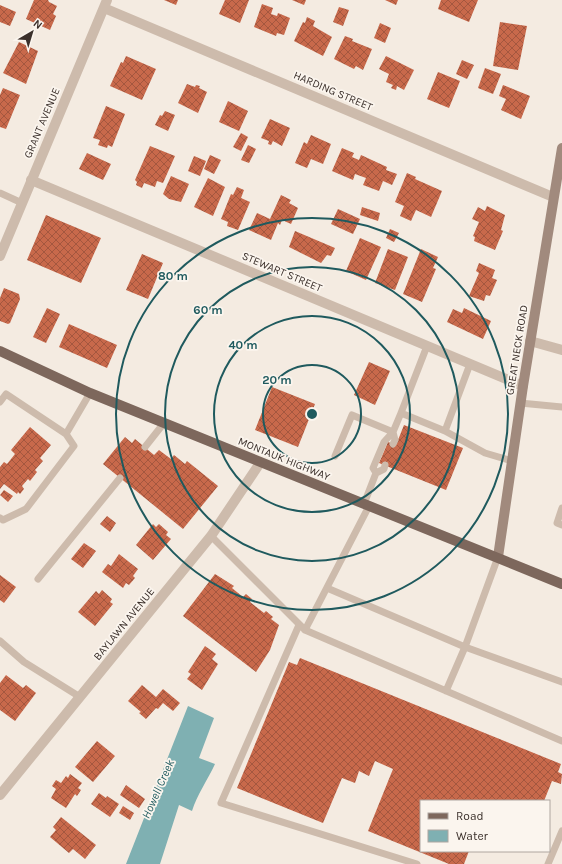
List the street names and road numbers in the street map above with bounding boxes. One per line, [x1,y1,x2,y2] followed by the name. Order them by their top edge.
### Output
[291,68,375,114] street label: HARDING STREET
[21,86,63,160] street label: GRANT AVENUE
[240,249,324,295] street label: STEWART STREET
[503,304,531,396] street label: GREAT NECK ROAD
[236,435,332,483] street label: MONTAUK HIGHWAY
[91,585,157,663] street label: BAYLAWN AVENUE

